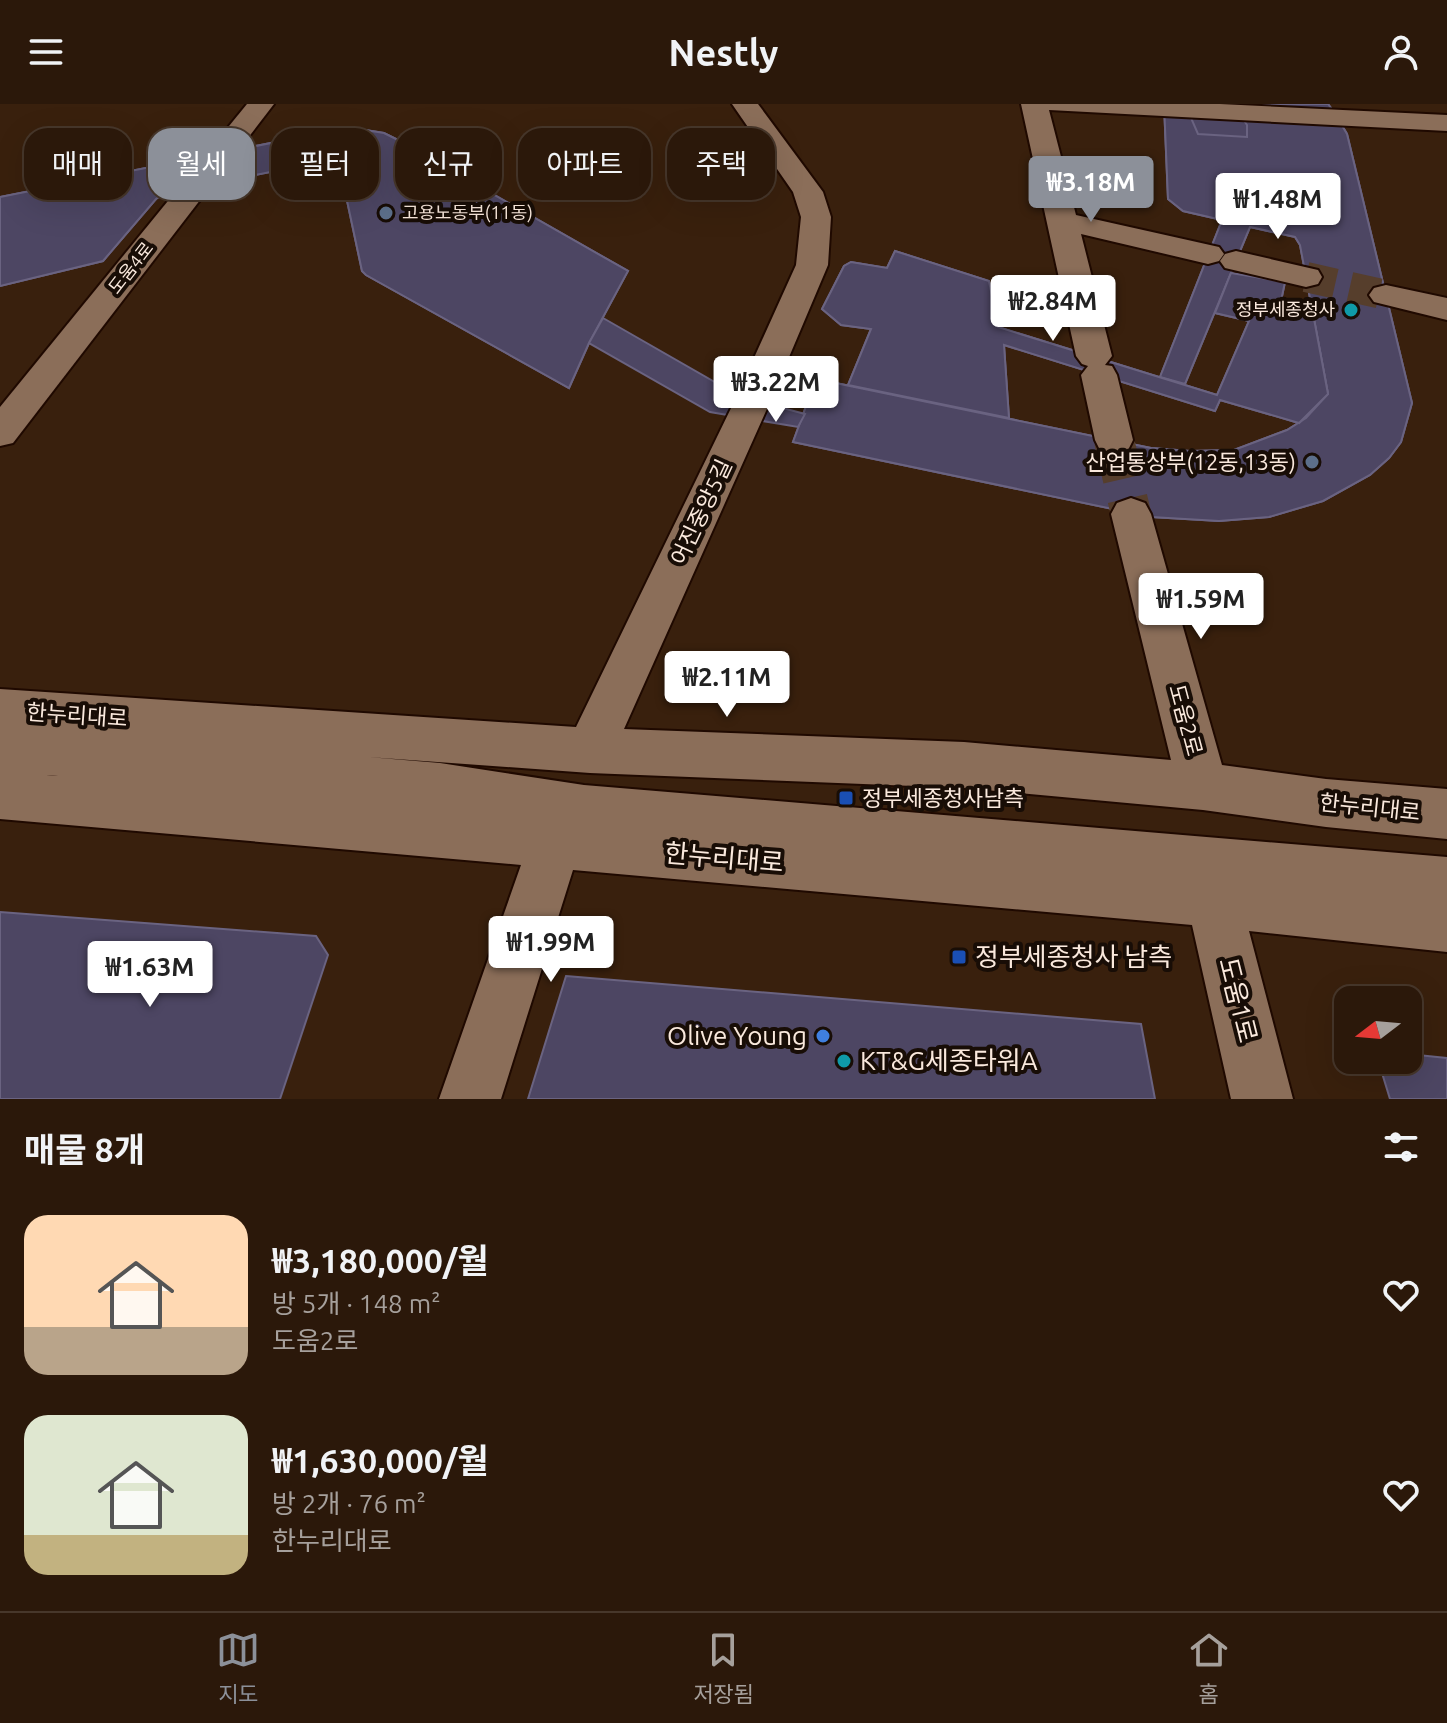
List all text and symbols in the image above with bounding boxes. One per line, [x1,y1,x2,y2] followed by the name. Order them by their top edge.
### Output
[24,30,68,74] icon: menu
[1379,30,1423,74] icon: person
[669,32,778,73] text: Nestly
[24,128,132,200] chip: 매매
[148,128,255,200] chip: 월세
[271,128,379,200] chip: 필터
[395,128,502,200] chip: 신규
[518,128,651,200] chip: 아파트
[667,128,775,200] chip: 주택
[1026,156,1156,224] pin: ₩3.18M
[1047,167,1135,196] text: ₩3.18M
[1213,173,1343,241] pin: ₩1.48M
[1234,184,1322,213] text: ₩1.48M
[402,202,533,223] place label: 고용노동부(11동)
[377,204,395,222] marker: 고용노동부(11동)
[104,238,157,297] street label: 도움4로
[988,275,1118,343] pin: ₩2.84M
[1009,286,1097,315] text: ₩2.84M
[1236,299,1335,319] place label: 정부세종청사
[1342,301,1360,319] marker: 정부세종청사
[711,356,841,424] pin: ₩3.22M
[732,367,820,396] text: ₩3.22M
[1085,449,1296,475] place label: 산업통상부(12동,13동)
[1303,453,1321,471] marker: 산업통상부(12동,13동)
[665,455,736,569] street label: 어진중앙5길
[1136,573,1266,641] pin: ₩1.59M
[1157,584,1245,613] text: ₩1.59M
[662,651,792,719] pin: ₩2.11M
[683,662,771,691] text: ₩2.11M
[1165,681,1208,758] street label: 도움2로
[26,699,128,731] street label: 한누리대로
[862,785,1024,810] place label: 정부세종청사남측
[837,789,855,807] marker: 정부세종청사남측
[1318,789,1422,824] street label: 한누리대로
[663,838,785,877] street label: 한누리대로
[486,916,616,984] pin: ₩1.99M
[507,927,595,956] text: ₩1.99M
[85,941,215,1009] pin: ₩1.63M
[975,942,1172,971] place label: 정부세종청사 남측
[950,948,968,966] marker: 정부세종청사 남측
[106,952,194,981] text: ₩1.63M
[1214,954,1263,1045] street label: 도움1로
[1334,986,1422,1074] north arrow
[1334,986,1422,1074] map controls
[667,1021,807,1050] place label: Olive Young
[814,1027,832,1045] marker: Olive Young
[860,1046,1038,1075] place label: KT&G세종타워A
[835,1052,853,1070] marker: KT&G세종타워A
[1379,1125,1423,1169] icon: filters
[24,1130,145,1168] text: 매물 8개
[272,1241,489,1279] text: ₩3,180,000/월
[88,1247,184,1343] icon: home
[1379,1273,1423,1317] icon: heart
[272,1289,440,1318] text: 방 5개 · 148 m²
[272,1326,358,1355] text: 도움2로
[272,1441,489,1479] text: ₩1,630,000/월
[88,1447,184,1543] icon: home
[1379,1473,1423,1517] icon: heart
[272,1489,426,1518] text: 방 2개 · 76 m²
[272,1526,392,1555] text: 한누리대로
[216,1628,260,1708] tab: 지도
[693,1628,754,1708] tab: 저장됨
[1187,1628,1231,1708] tab: 홈

